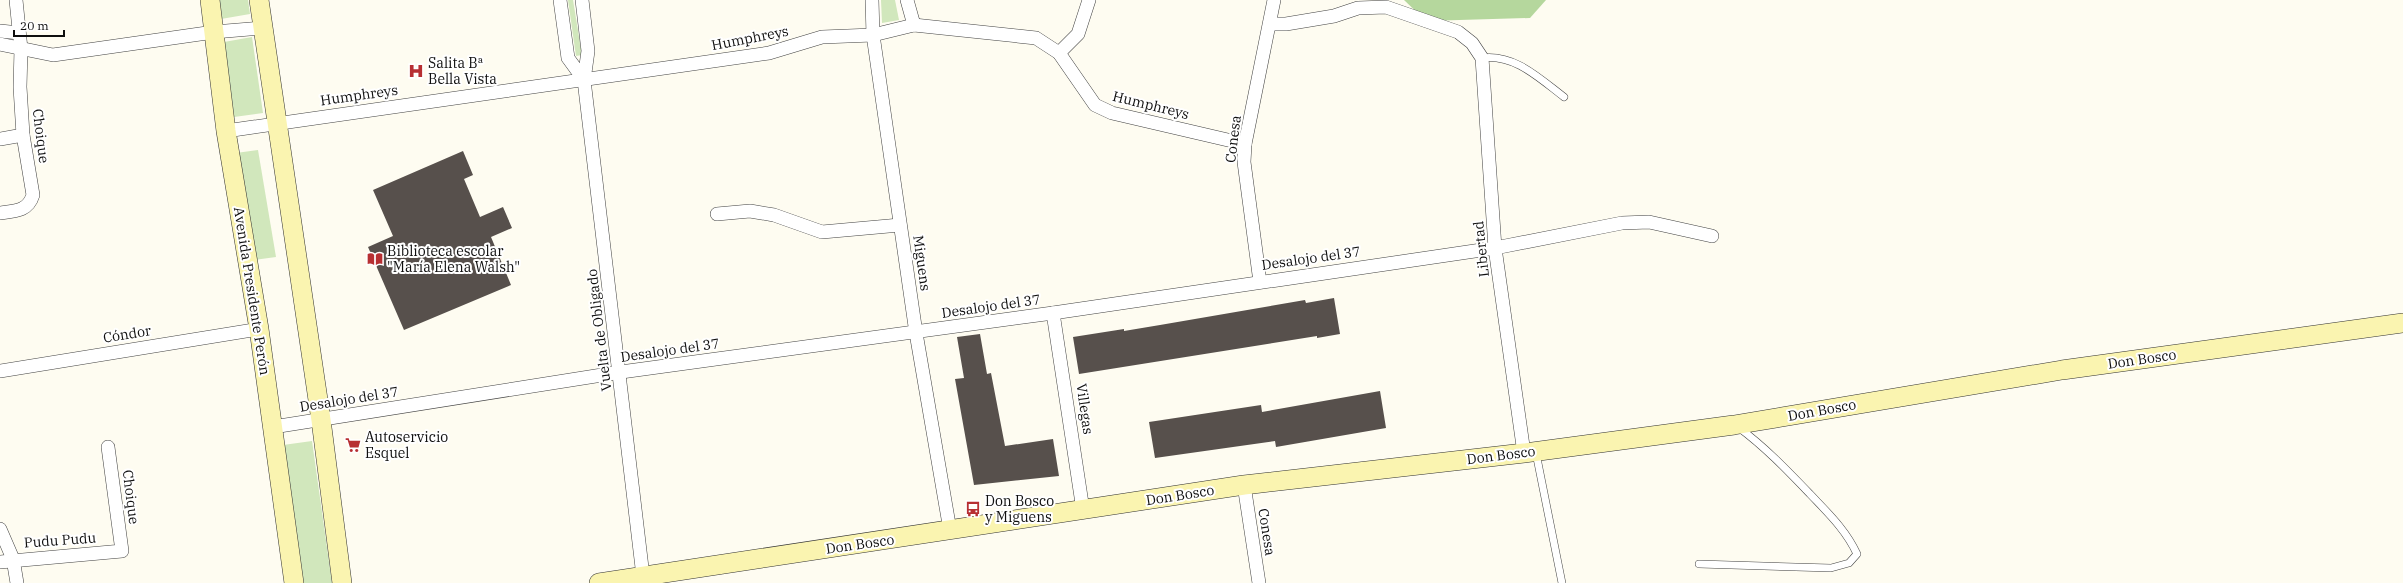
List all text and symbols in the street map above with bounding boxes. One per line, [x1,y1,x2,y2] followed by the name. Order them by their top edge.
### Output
[14,12,64,38] scale bar
[20,18,49,33] text: 20 m
[710,22,790,54] street label: Humphreys
[428,54,497,88] place label: Salita Bª Bella Vista
[407,62,425,80] hospital icon: Salita Bª Bella Vista
[319,81,399,109] street label: Humphreys
[1111,87,1191,123] street label: Humphreys
[29,108,53,164] street label: Choique
[1221,114,1245,164] street label: Conesa
[230,206,274,376] street label: Avenida Presidente Perón
[1469,220,1493,278] street label: Libertad
[909,234,935,292] street label: Miguens
[387,242,520,276] place label: Biblioteca escolar "María Elena Walsh"
[1260,242,1362,274] street label: Desalojo del 37
[366,250,384,268] library icon: Biblioteca escolar "María Elena Walsh"
[583,268,615,392] street label: Vuelta de Obligado
[940,290,1042,322] street label: Desalojo del 37
[102,321,153,347] street label: Cóndor
[619,334,721,366] street label: Desalojo del 37
[2107,345,2178,373] street label: Don Bosco
[298,382,400,416] street label: Desalojo del 37
[1073,382,1098,436] street label: Villegas
[1786,395,1858,425] street label: Don Bosco
[365,428,448,462] place label: Autoservicio Esquel
[344,436,362,454] supermarket icon: Autoservicio Esquel
[1466,442,1536,468] street label: Don Bosco
[119,469,143,525] street label: Choique
[1144,481,1216,509] street label: Don Bosco
[985,492,1054,526] place label: Don Bosco y Miguens
[964,500,982,518] bus stop icon: Don Bosco y Miguens
[1254,507,1280,557] street label: Conesa
[23,528,97,552] street label: Pudu Pudu
[825,530,896,558] street label: Don Bosco

